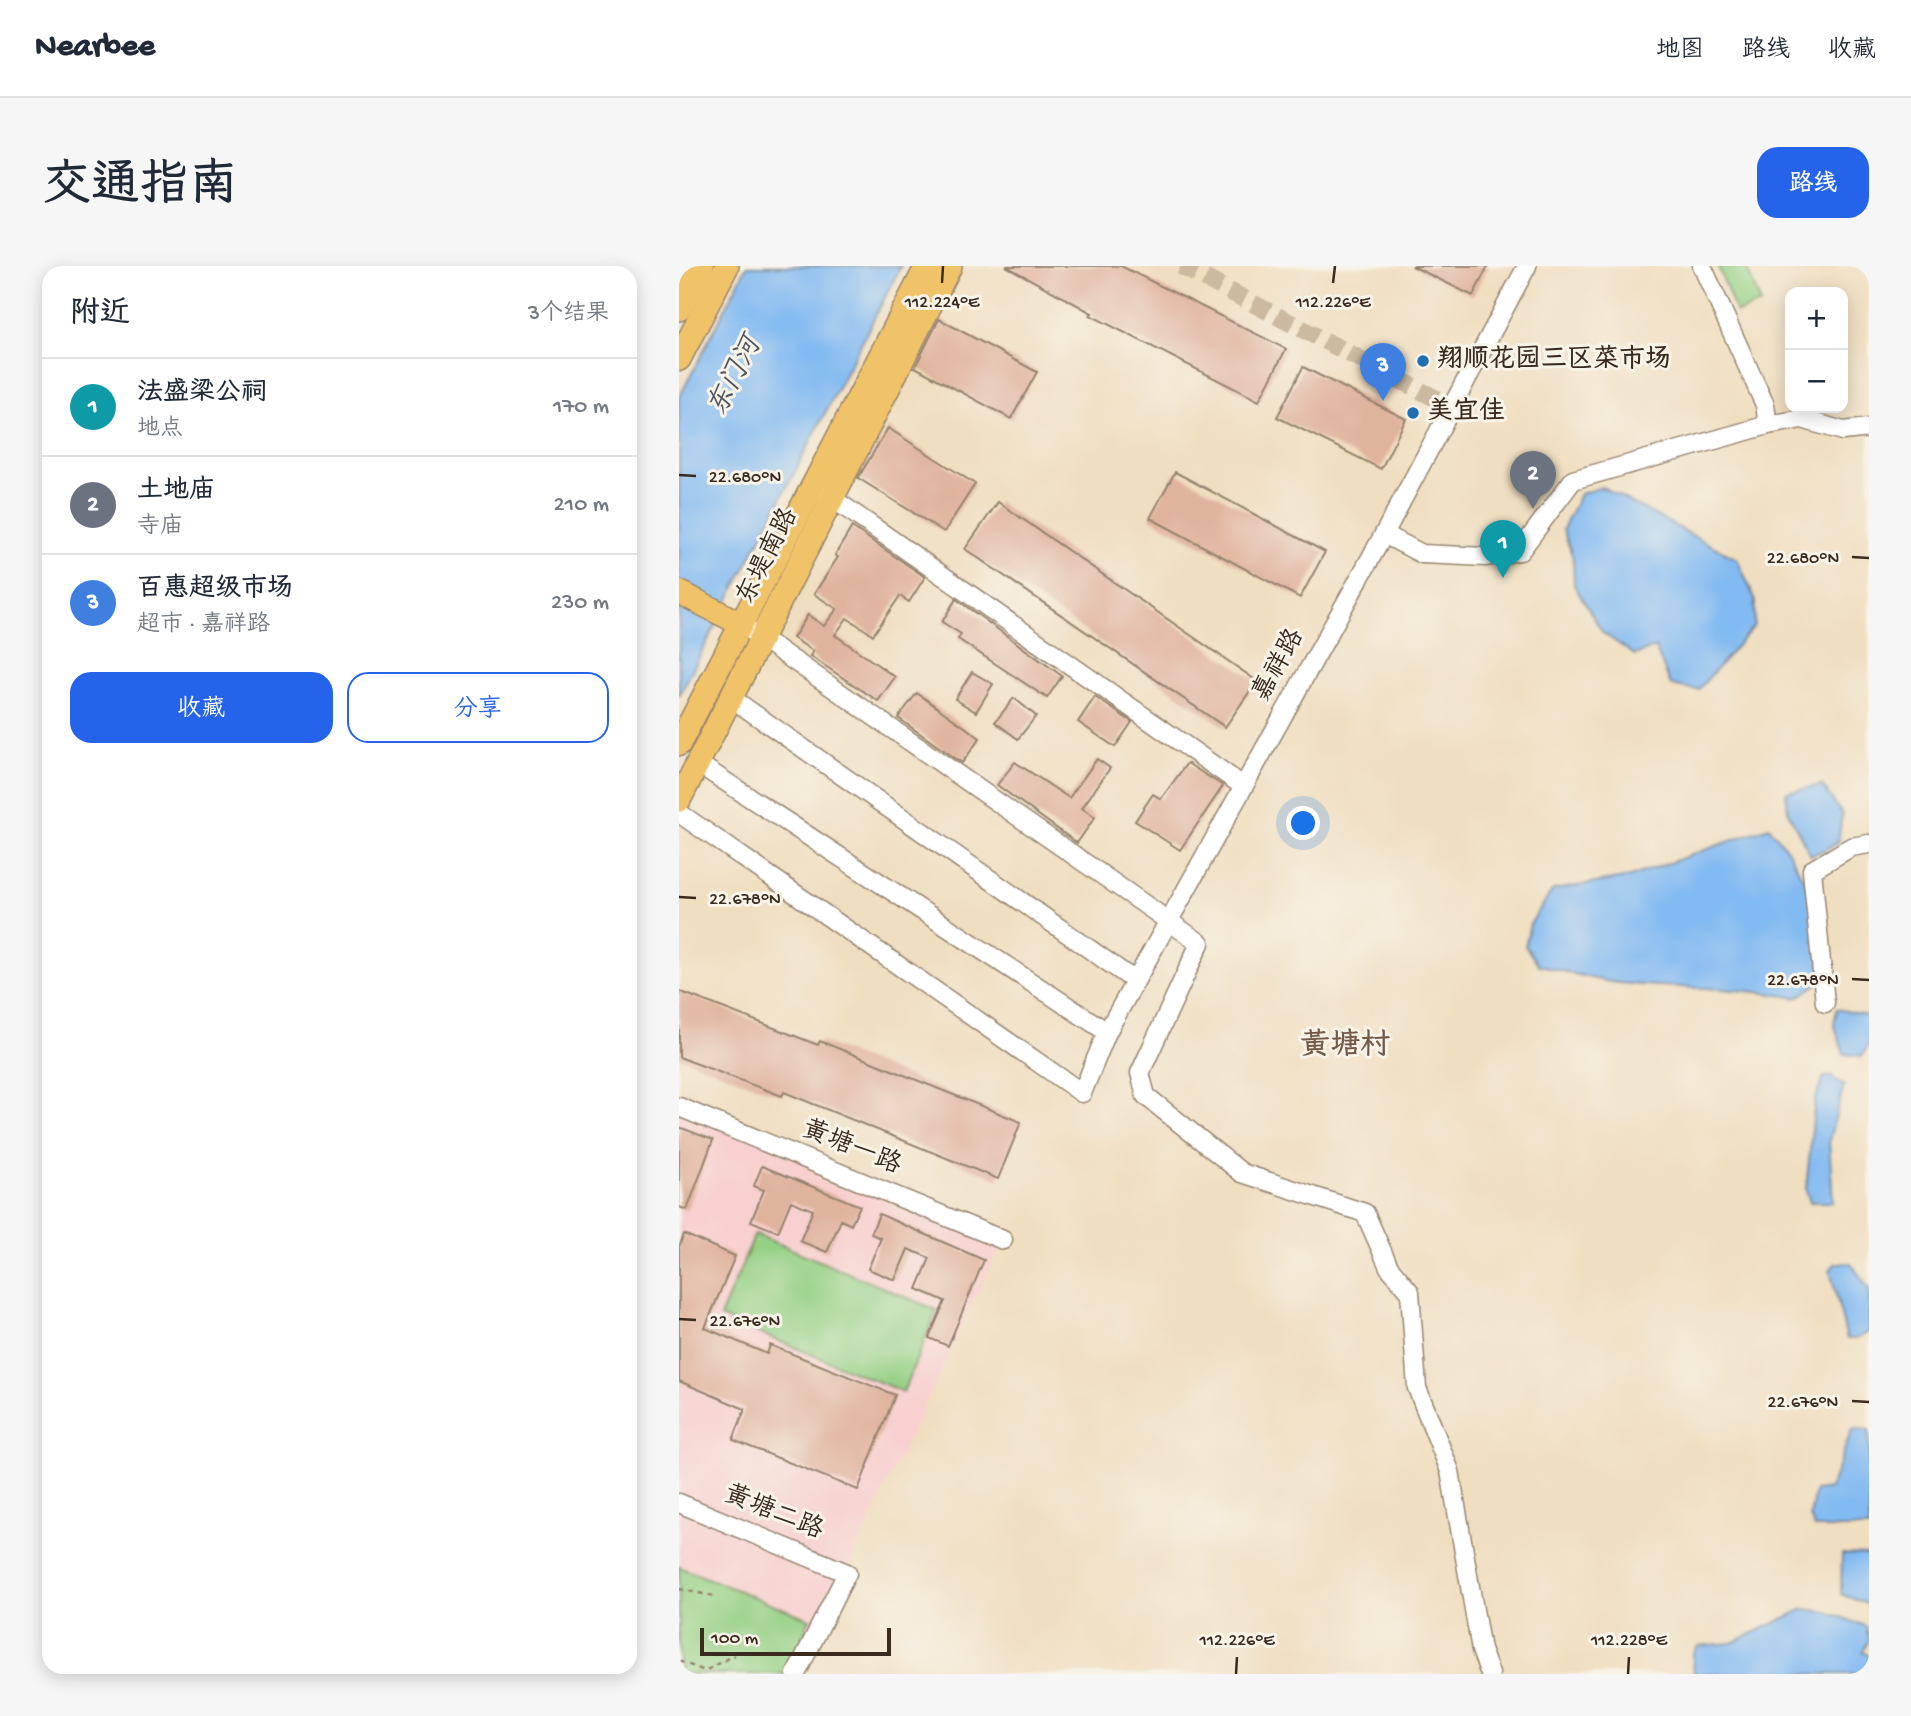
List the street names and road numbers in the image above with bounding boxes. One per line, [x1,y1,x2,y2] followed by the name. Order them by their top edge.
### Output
[730,503,806,610] street label: 东堤南路
[1246,623,1312,708] street label: 嘉祥路
[797,1113,906,1183] street label: 黄塘一路
[719,1478,828,1548] street label: 黄塘二路

